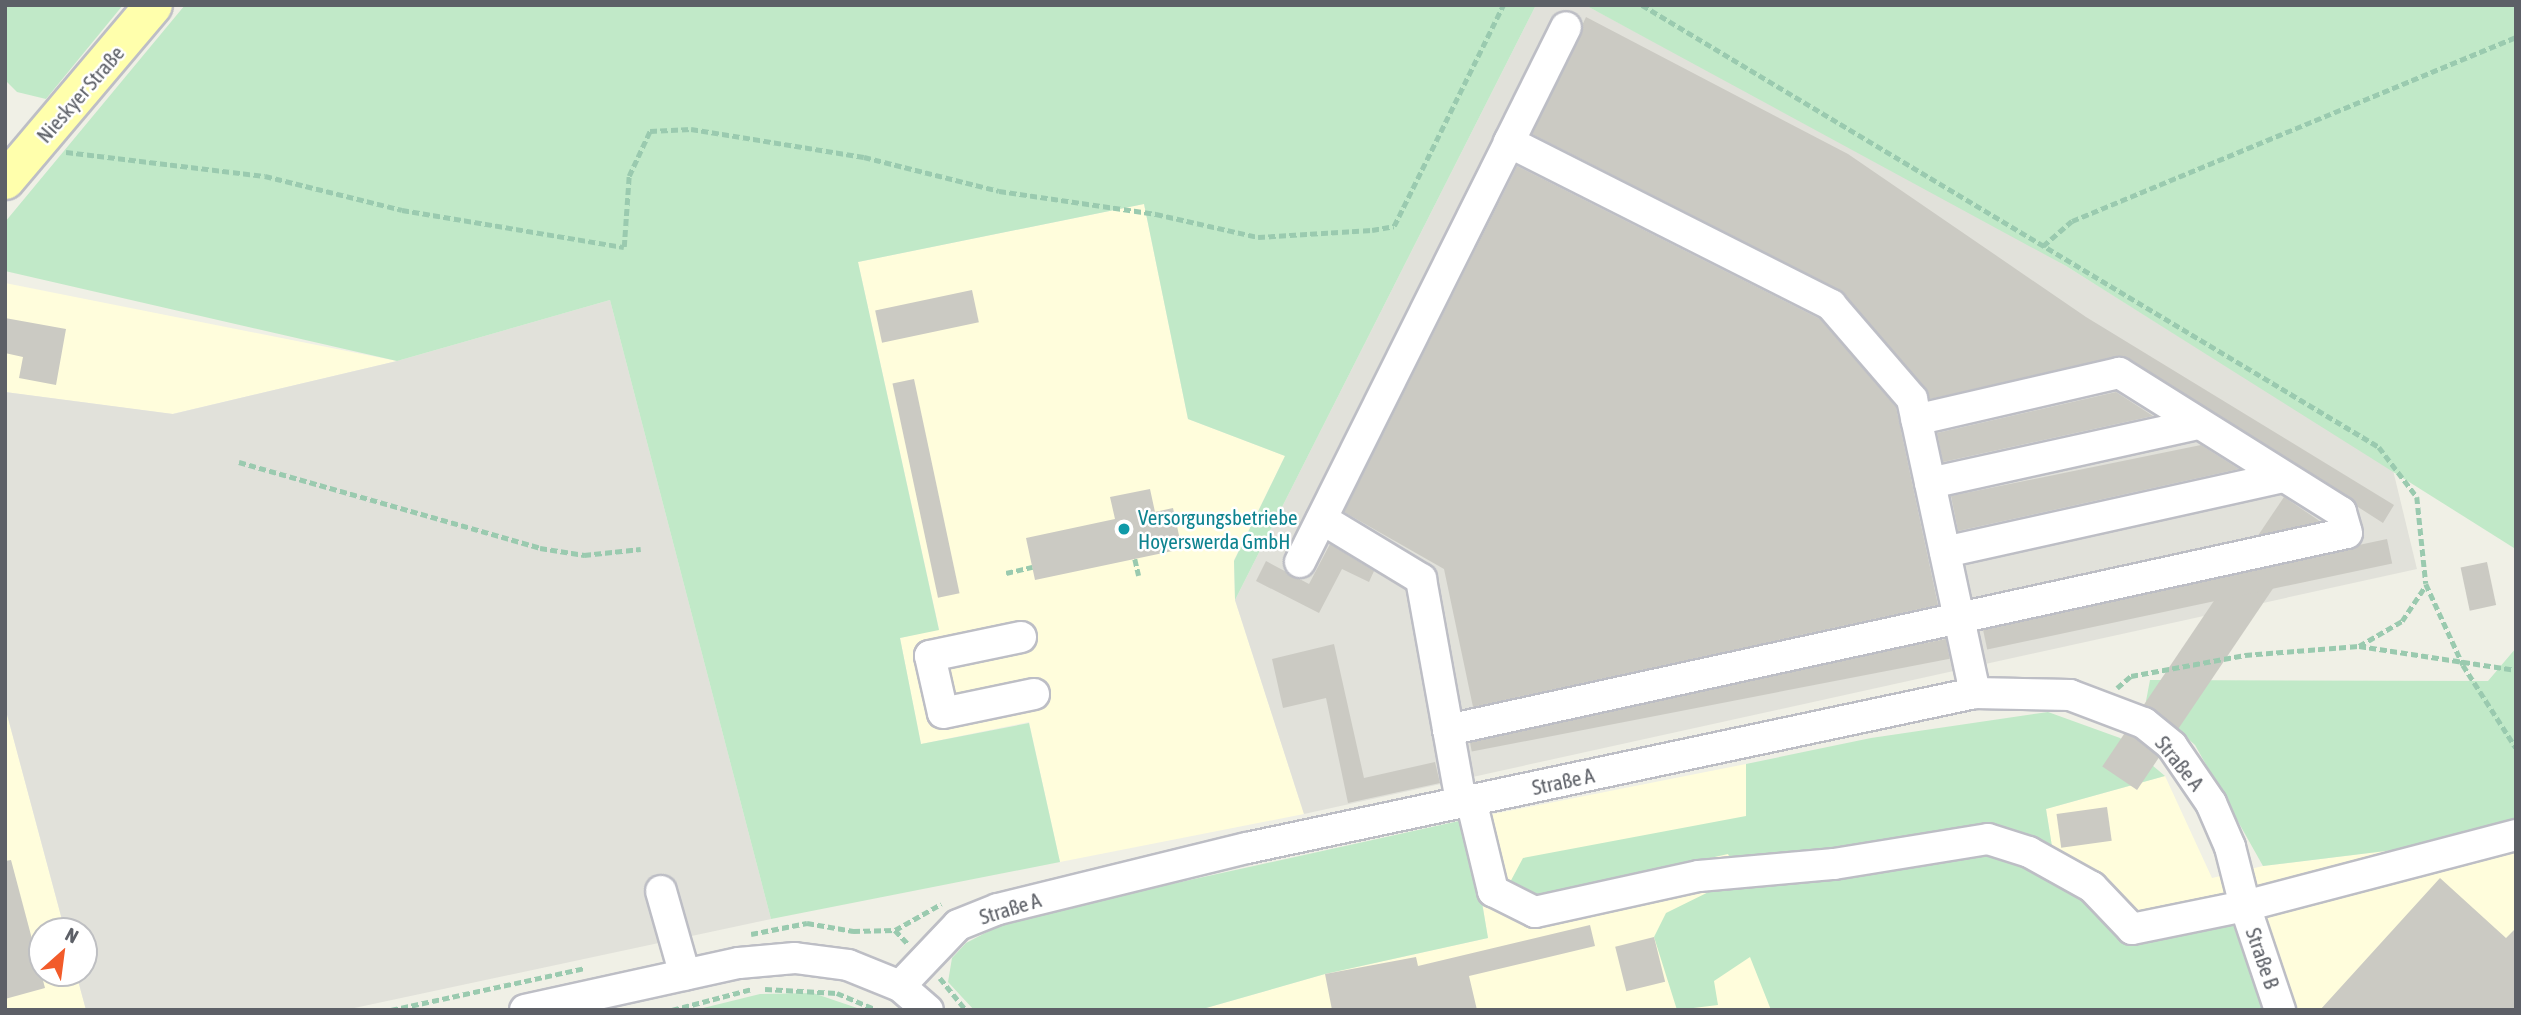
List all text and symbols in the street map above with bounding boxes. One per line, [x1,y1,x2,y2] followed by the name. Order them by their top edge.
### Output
[31,40,129,148] street label: Nieskyer Straße
[1138,504,1298,554] place label: Versorgungsbetriebe Hoyerswerda GmbH
[1116,521,1132,537] marker: Versorgungsbetriebe Hoyerswerda GmbH
[2150,731,2210,795] street label: Straße A
[1530,762,1596,800] street label: Straße A
[976,887,1044,929] street label: Straße A
[28,917,98,987] north arrow
[62,923,82,948] text: N
[2241,924,2285,992] street label: Straße B

